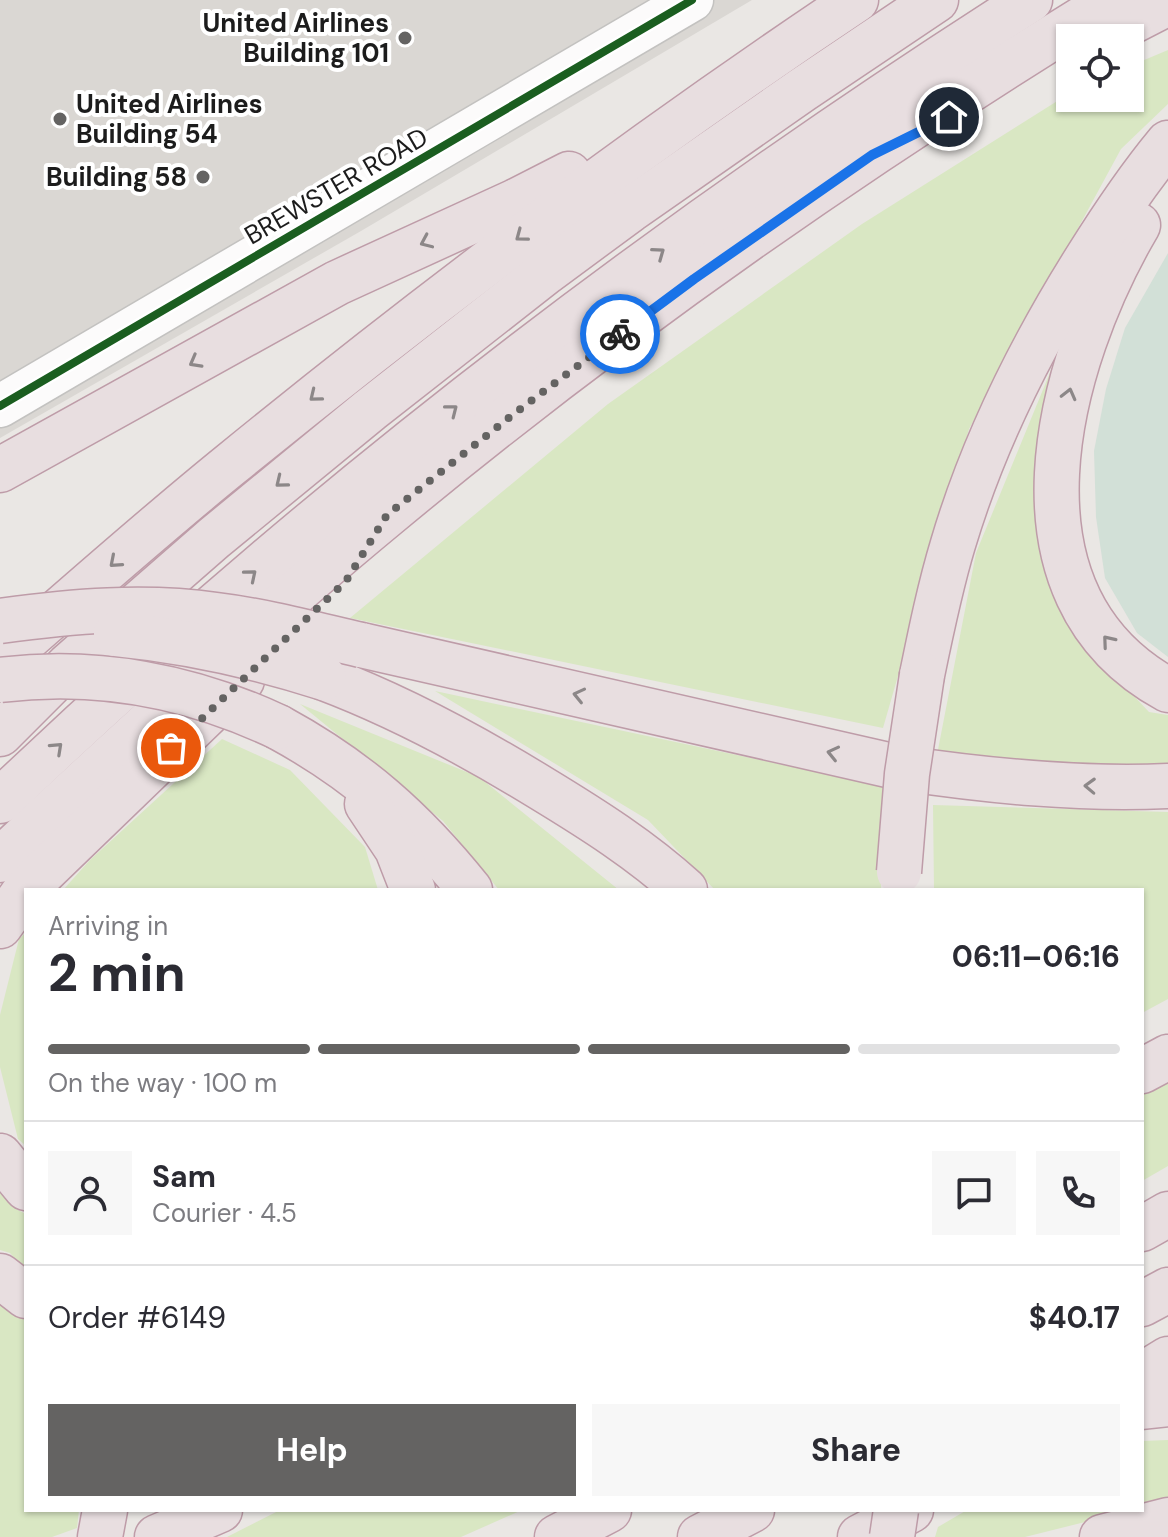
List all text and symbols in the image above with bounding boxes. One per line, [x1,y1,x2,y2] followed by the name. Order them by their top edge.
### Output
[203,6,389,70] place label: United Airlines Building 101
[1056,24,1144,112] map controls
[1056,24,1144,112] button: locate
[396,29,414,47] marker: United Airlines Building 101
[915,83,983,151] pin
[76,87,262,151] place label: United Airlines Building 54
[927,95,971,139] icon: home
[51,110,69,128] marker: United Airlines Building 54
[238,120,434,252] street label: BREWSTER ROAD
[46,160,187,194] place label: Building 58
[194,168,212,186] marker: Building 58
[515,227,529,241] one-way arrow
[420,233,434,249] one-way arrow
[650,248,665,262] one-way arrow
[580,294,660,374] courier
[598,312,642,356] icon: bike
[189,352,203,367] one-way arrow
[310,386,325,401] one-way arrow
[1059,388,1076,402] one-way arrow
[443,405,458,419] one-way arrow
[276,472,290,487] one-way arrow
[110,552,125,567] one-way arrow
[242,570,257,585] one-way arrow
[1103,636,1118,651] one-way arrow
[573,687,587,704] one-way arrow
[137,714,205,782] pin
[149,726,193,770] icon: bag
[48,742,62,757] one-way arrow
[826,746,840,763] one-way arrow
[1083,778,1096,795] one-way arrow
[48,909,168,943] text: Arriving in
[952,937,1120,976] text: 06:11–06:16
[48,939,186,1007] text: 2 min
[48,1066,277,1100] text: On the way · 100 m
[48,1151,132,1235] button: person
[932,1151,1016,1235] button: chat
[1036,1151,1120,1235] button: phone
[152,1157,216,1196] text: Sam
[152,1196,297,1230] text: Courier · 4.5
[48,1298,226,1337] text: Order #6149
[1029,1298,1120,1337] text: $40.17
[48,1404,576,1496] button: Help
[592,1404,1120,1496] button: Share

